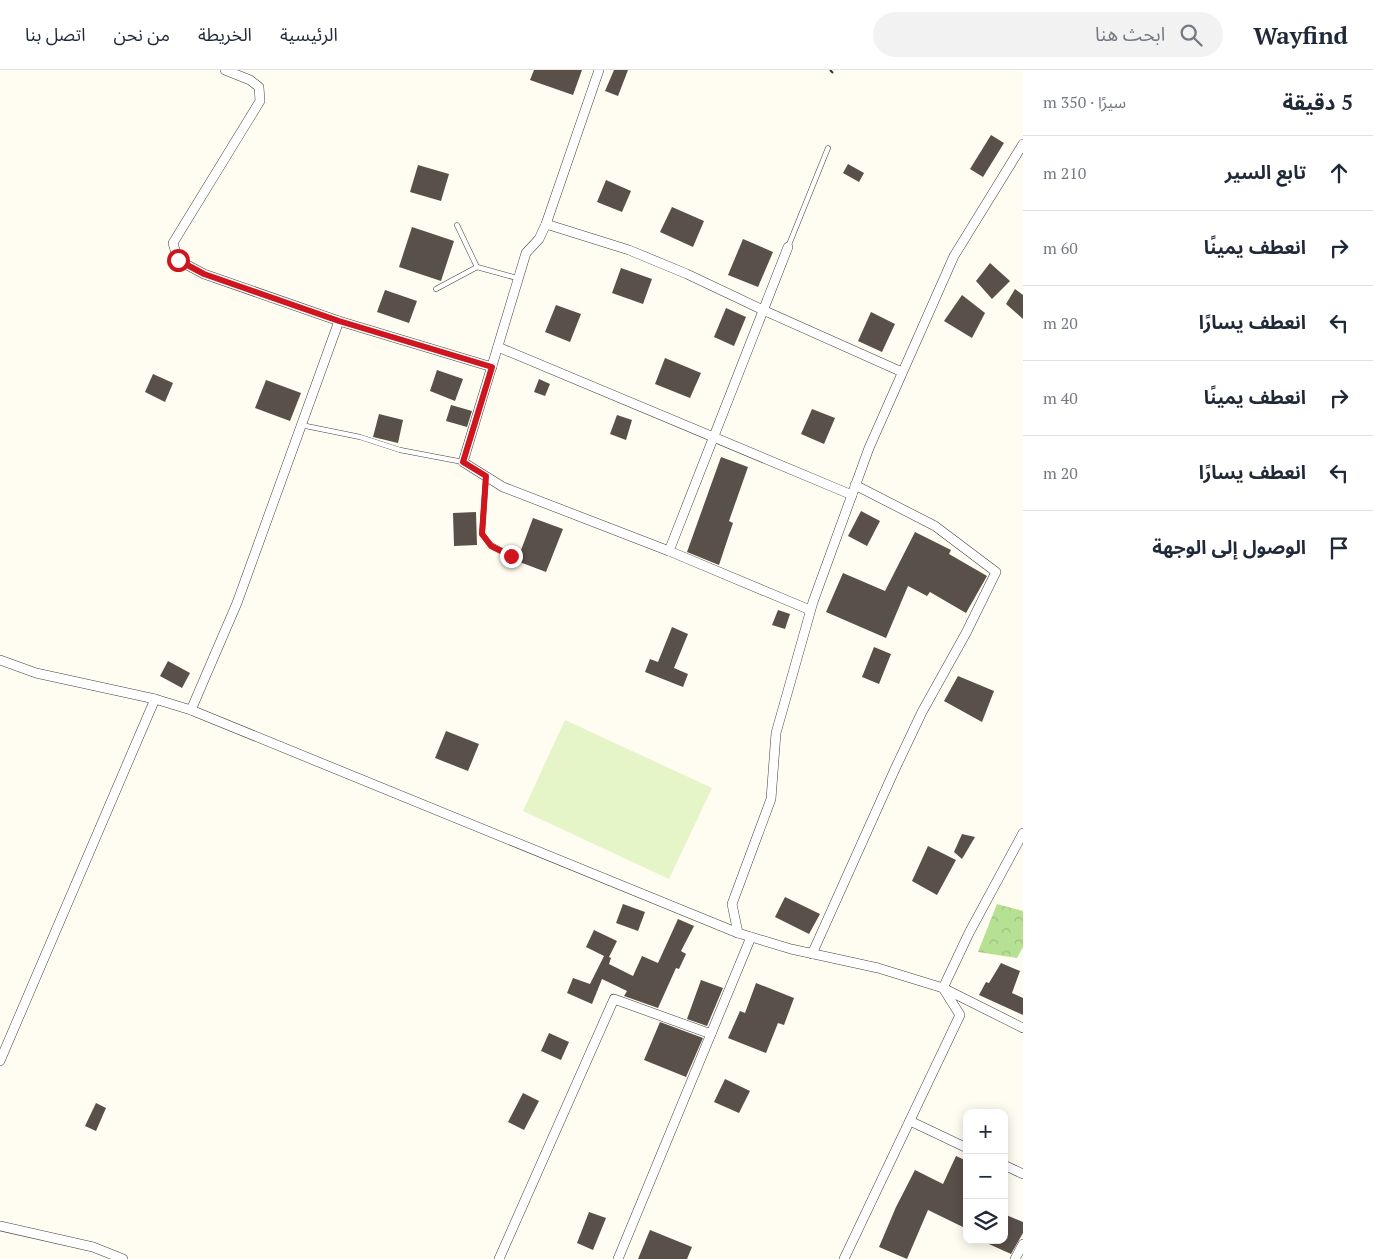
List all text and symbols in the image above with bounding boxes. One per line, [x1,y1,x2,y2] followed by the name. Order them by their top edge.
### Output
[873,12,1223,57] search box
[1253,19,1348,51] text: Wayfind
[1095,21,1165,46] text: ابحث هنا
[1177,21,1205,49] icon: search
[25,22,86,46] text: اتصل بنا
[114,22,170,46] text: من نحن
[198,22,252,46] text: الخريطة
[280,22,338,46] text: الرئيسية
[1283,88,1353,116] text: 5 دقيقة
[1043,91,1126,113] text: سيرًا · 350 m
[1225,159,1306,184] text: تابع السير
[1325,159,1353,187] icon: ahead
[1043,162,1086,184] text: 210 m
[1204,234,1306,259] text: انعطف يمينًا
[1325,234,1353,262] icon: right
[1043,237,1078,259] text: 60 m
[167,249,190,272] route start
[1199,309,1306,334] text: انعطف يسارًا
[1325,309,1353,337] icon: left
[1043,312,1078,334] text: 20 m
[1204,384,1306,409] text: انعطف يمينًا
[1325,384,1353,412] icon: right
[1043,387,1078,409] text: 40 m
[1199,459,1306,484] text: انعطف يسارًا
[1325,459,1353,487] icon: left
[1043,462,1078,484] text: 20 m
[1152,534,1306,559] text: الوصول إلى الوجهة
[1325,534,1353,562] icon: arrive
[500,545,523,568] route end
[963,1109,1008,1244] map controls
[963,1109,1008,1154] button: +
[963,1154,1008,1199] button: −
[963,1199,1008,1244] button: layers

